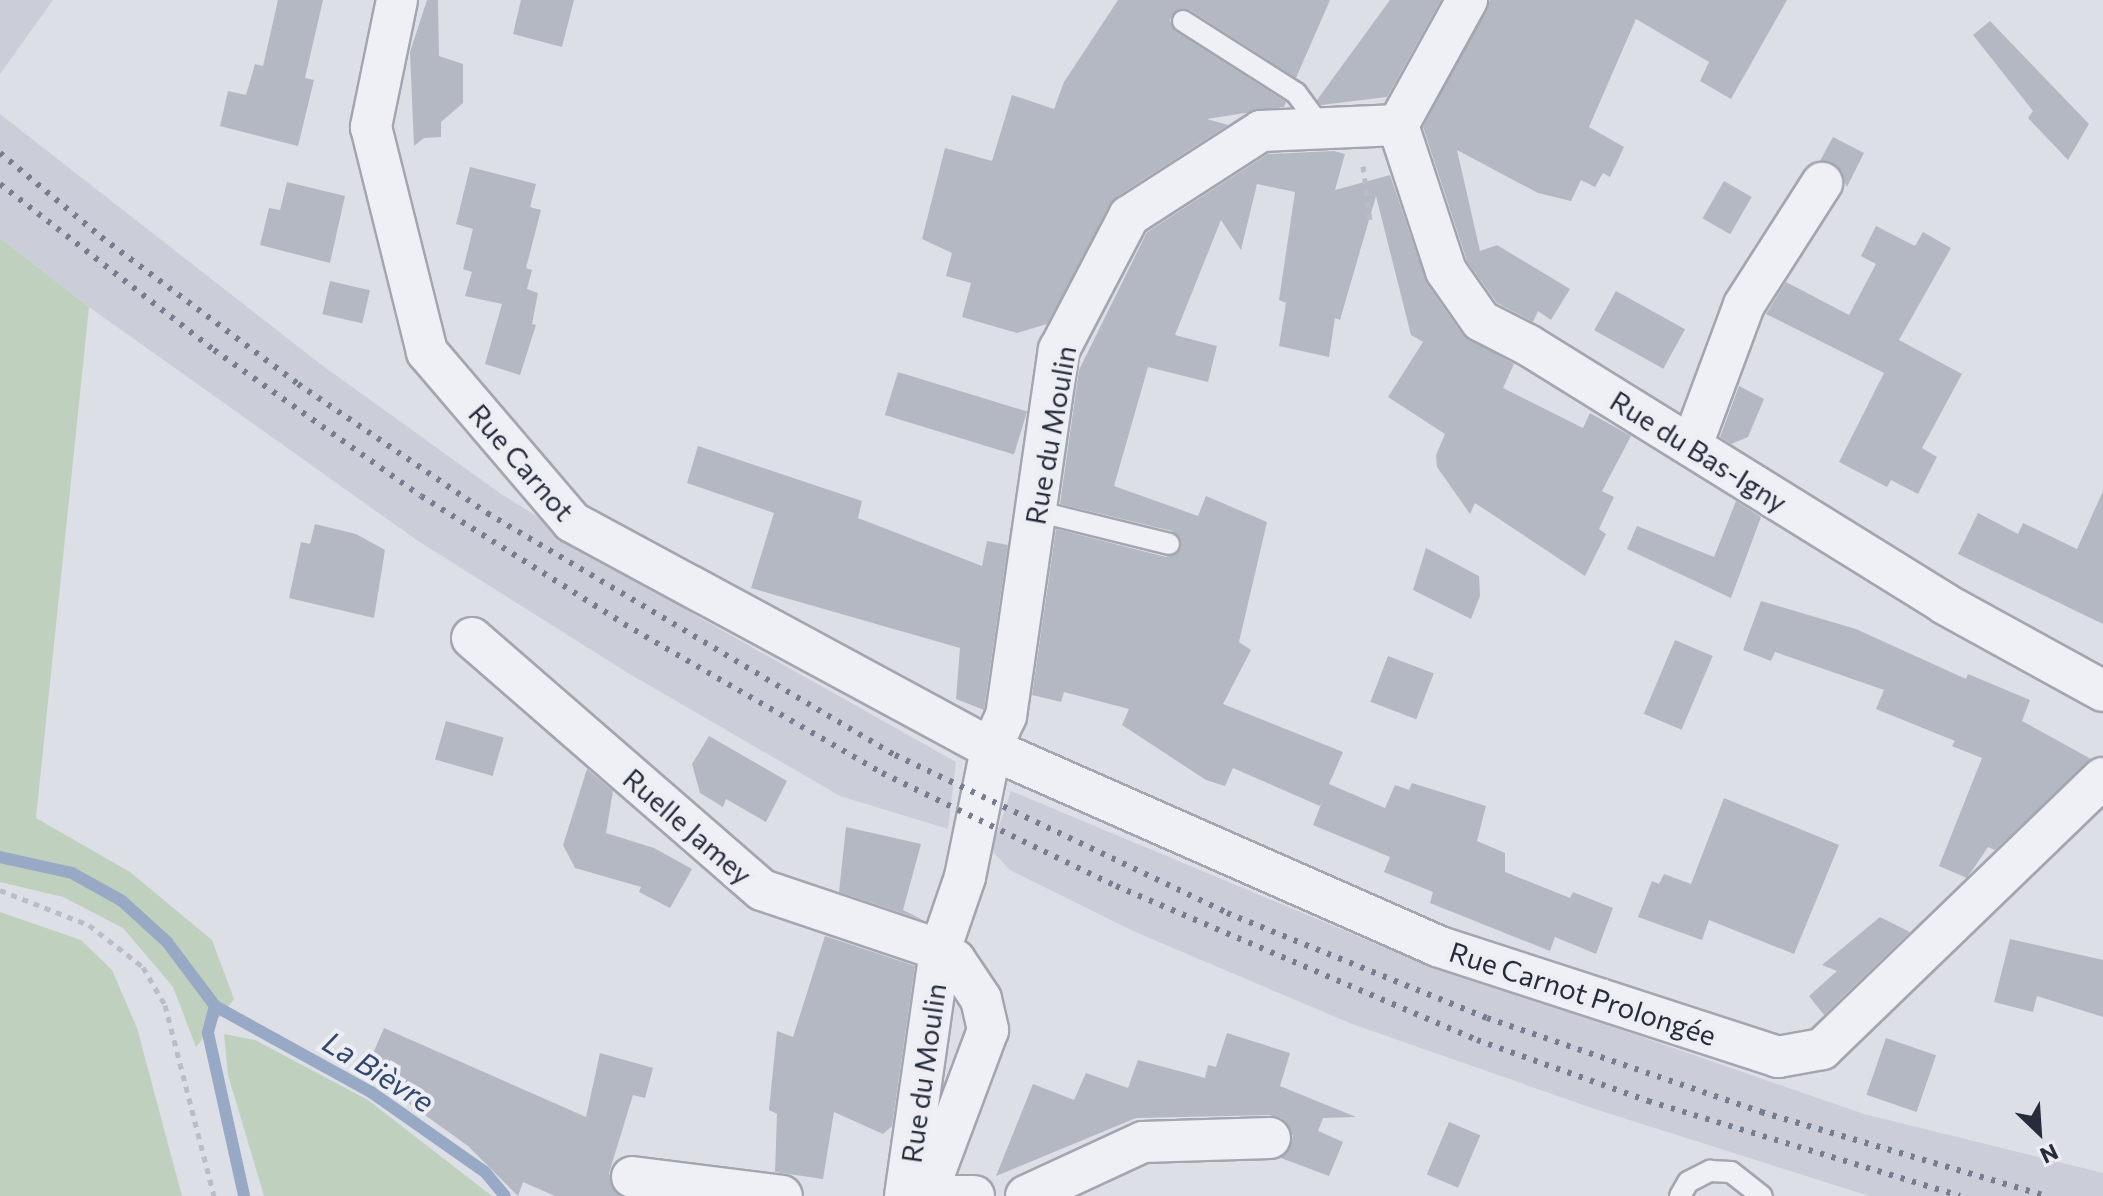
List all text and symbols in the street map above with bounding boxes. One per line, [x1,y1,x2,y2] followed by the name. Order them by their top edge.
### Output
[1018,343,1082,527] street label: Rue du Moulin
[1604,383,1794,519] street label: Rue du Bas-Igny
[462,397,582,527] street label: Rue Carnot
[617,761,759,891] street label: Ruelle Jamey
[1446,934,1720,1052] street label: Rue Carnot Prolongée
[894,981,952,1165] street label: Rue du Moulin
[317,1023,441,1119] water label: La Bièvre
[1999,1092,2079,1172] north arrow
[2036,1138,2063,1170] text: N

